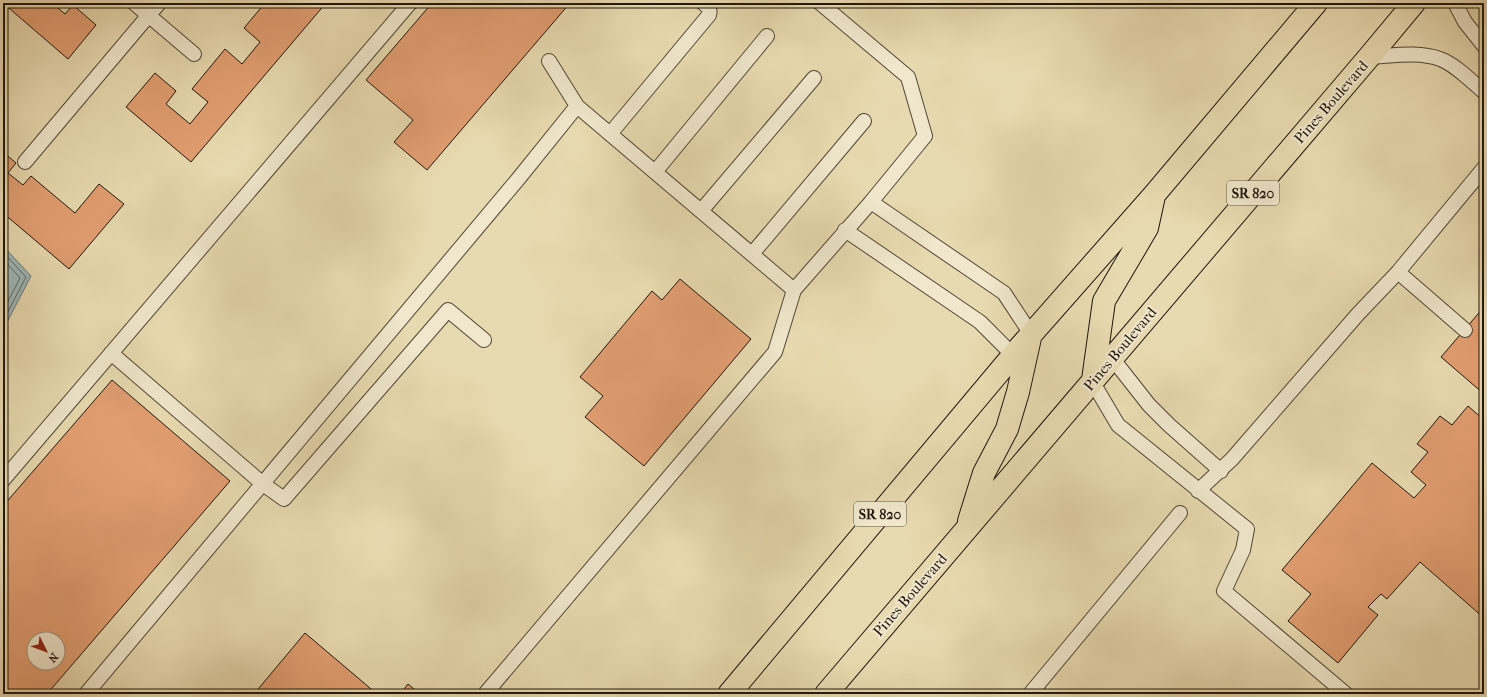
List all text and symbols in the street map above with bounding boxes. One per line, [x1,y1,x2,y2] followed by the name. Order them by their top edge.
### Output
[1290,56,1372,147] street label: Pines Boulevard
[1227,181,1279,205] road number: SR 820
[1080,303,1161,395] street label: Pines Boulevard
[854,502,906,526] road number: SR 820
[869,549,951,640] street label: Pines Boulevard
[26,631,66,671] north arrow
[45,650,61,665] text: N

